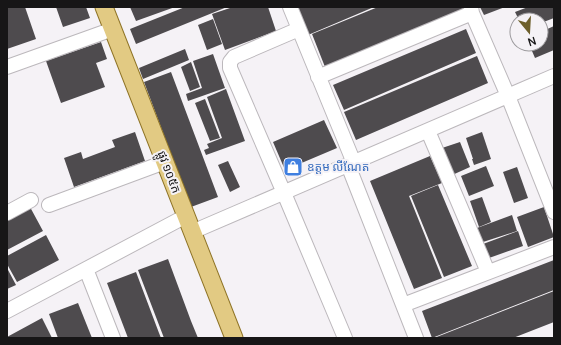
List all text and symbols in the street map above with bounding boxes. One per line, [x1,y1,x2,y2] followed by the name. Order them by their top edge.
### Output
[509,12,549,52] north arrow
[526,34,538,50] text: N
[151,148,185,197] street label: ផ្លូវ ១០៥ក
[282,156,304,178] shop icon: ឧត្តម លីណែត
[307,158,369,175] place label: ឧត្តម លីណែត

